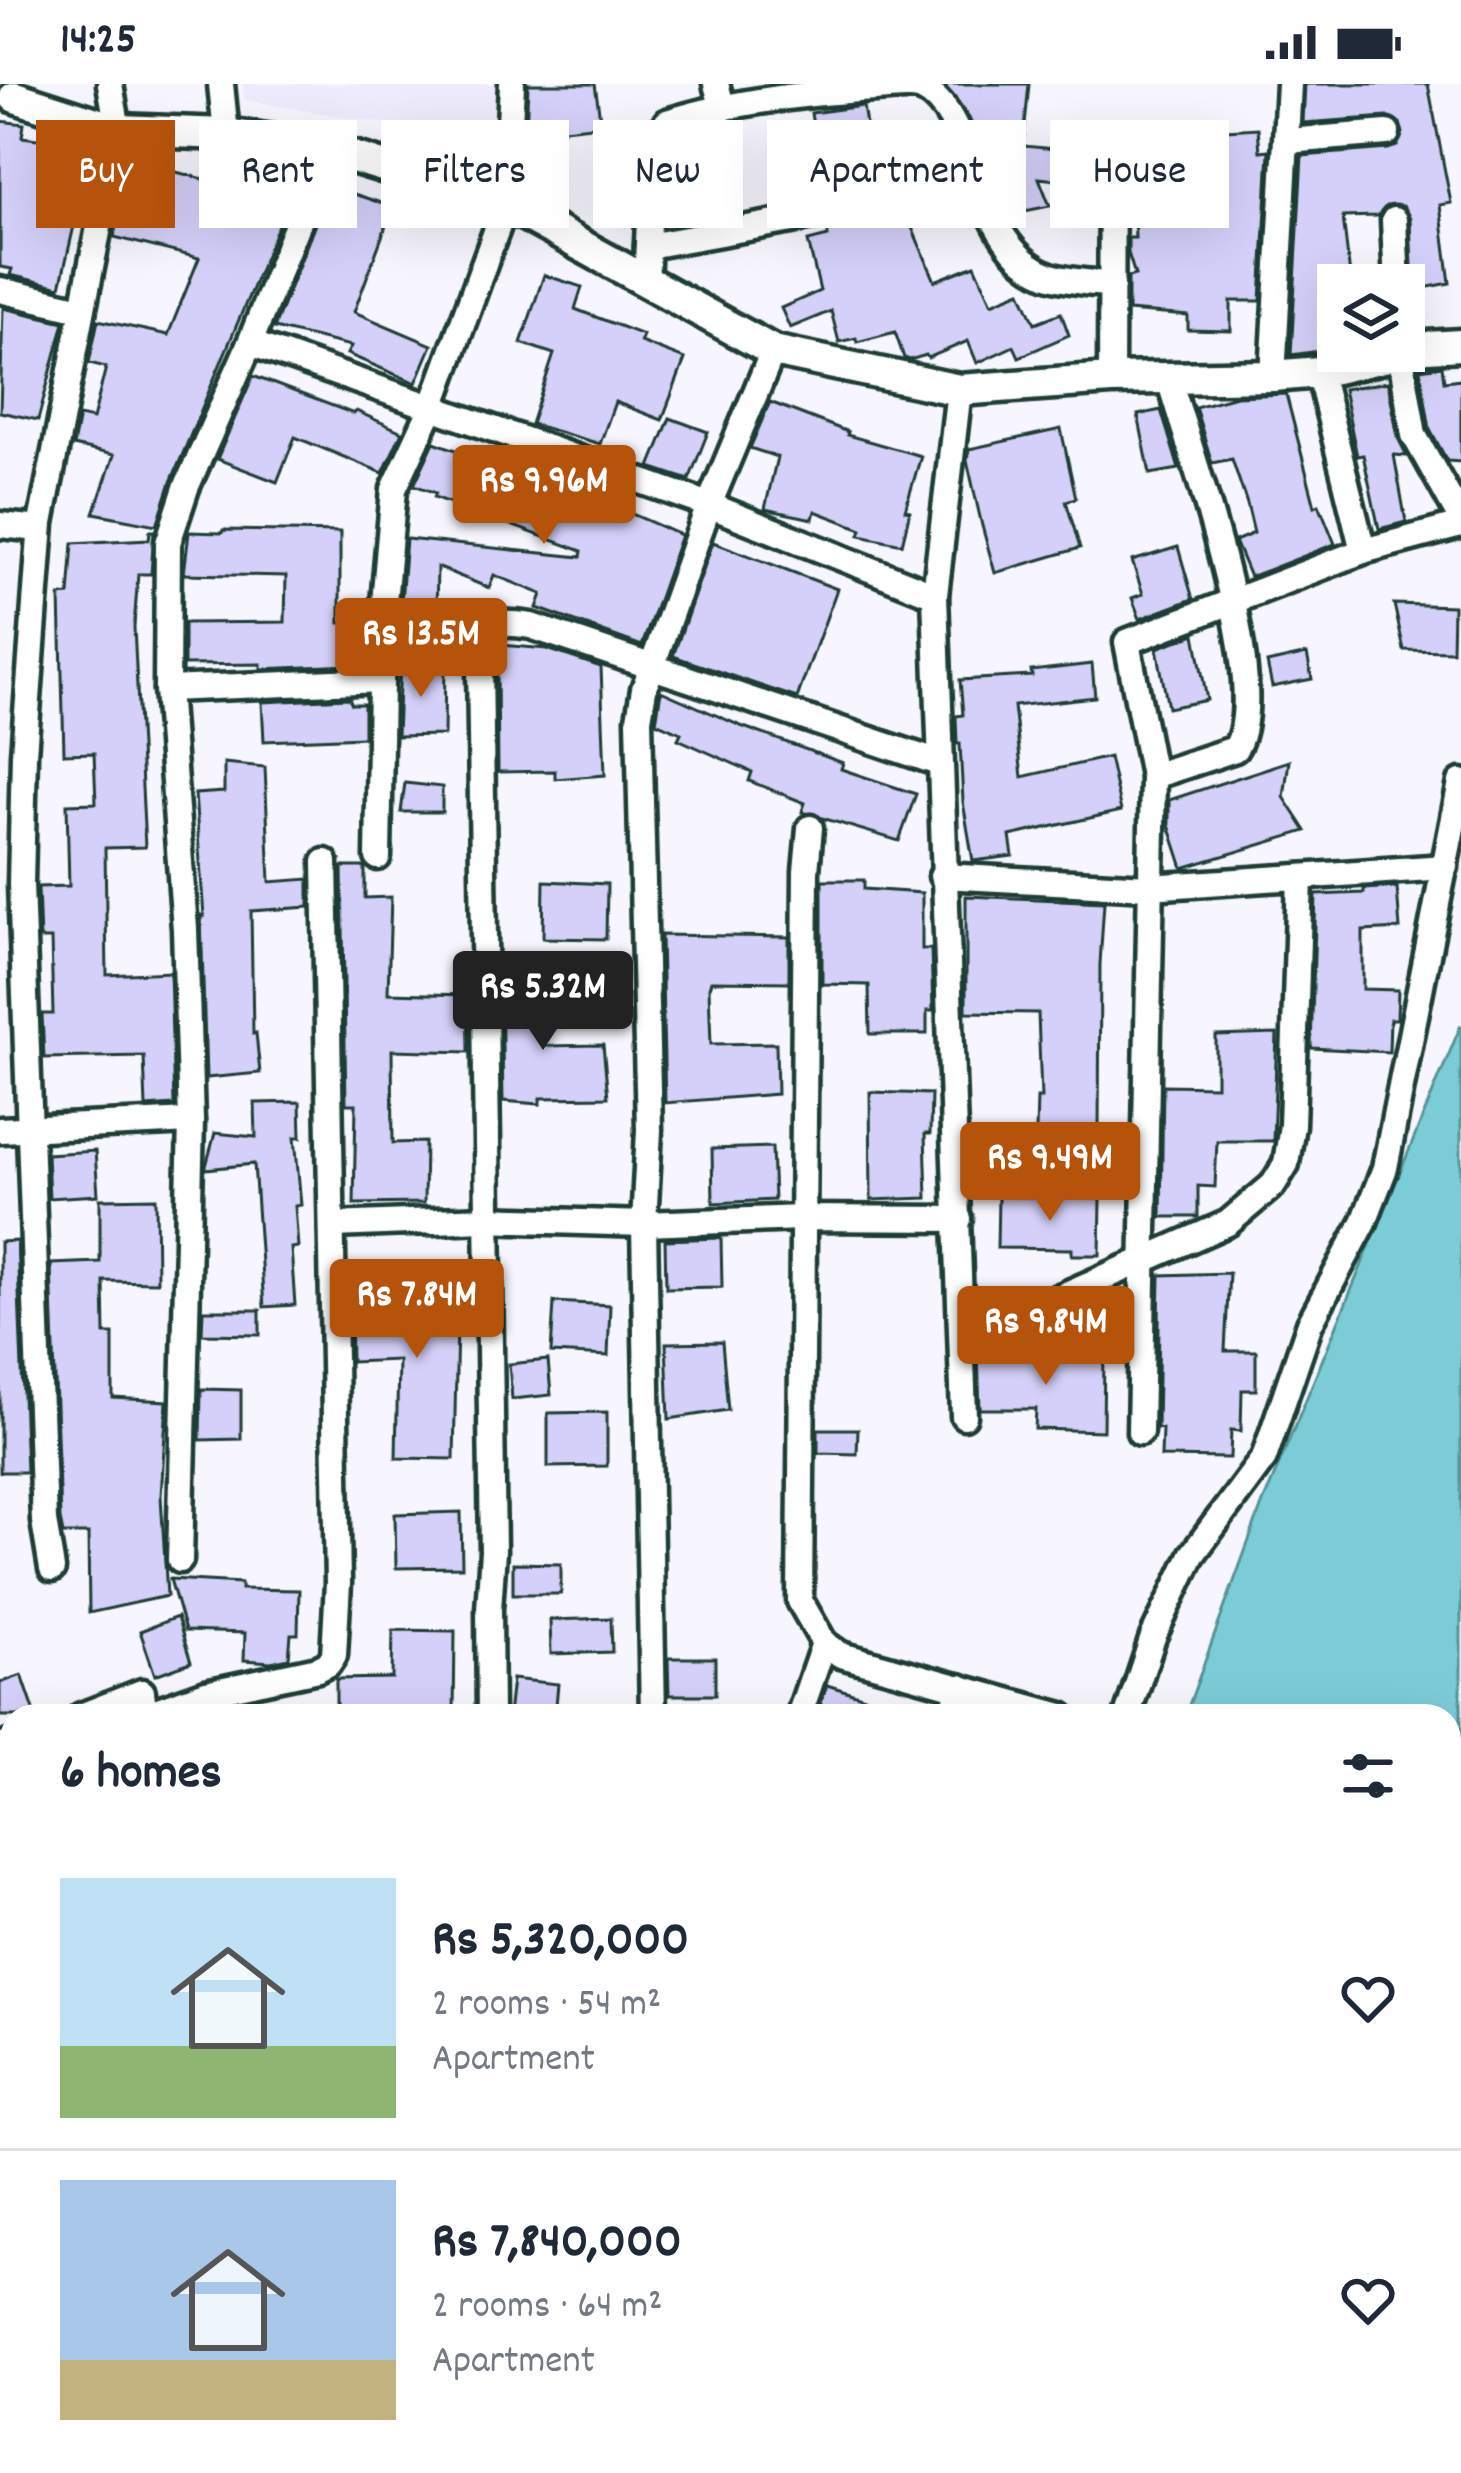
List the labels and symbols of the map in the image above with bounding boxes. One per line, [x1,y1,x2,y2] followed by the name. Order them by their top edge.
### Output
[420,445,668,547] pin: Rs 9.96M
[297,598,545,700] pin: Rs 13.5M
[419,951,667,1053] pin: Rs 5.32M
[926,1122,1174,1224] pin: Rs 9.49M
[293,1259,541,1361] pin: Rs 7.84M
[922,1286,1170,1388] pin: Rs 9.84M

